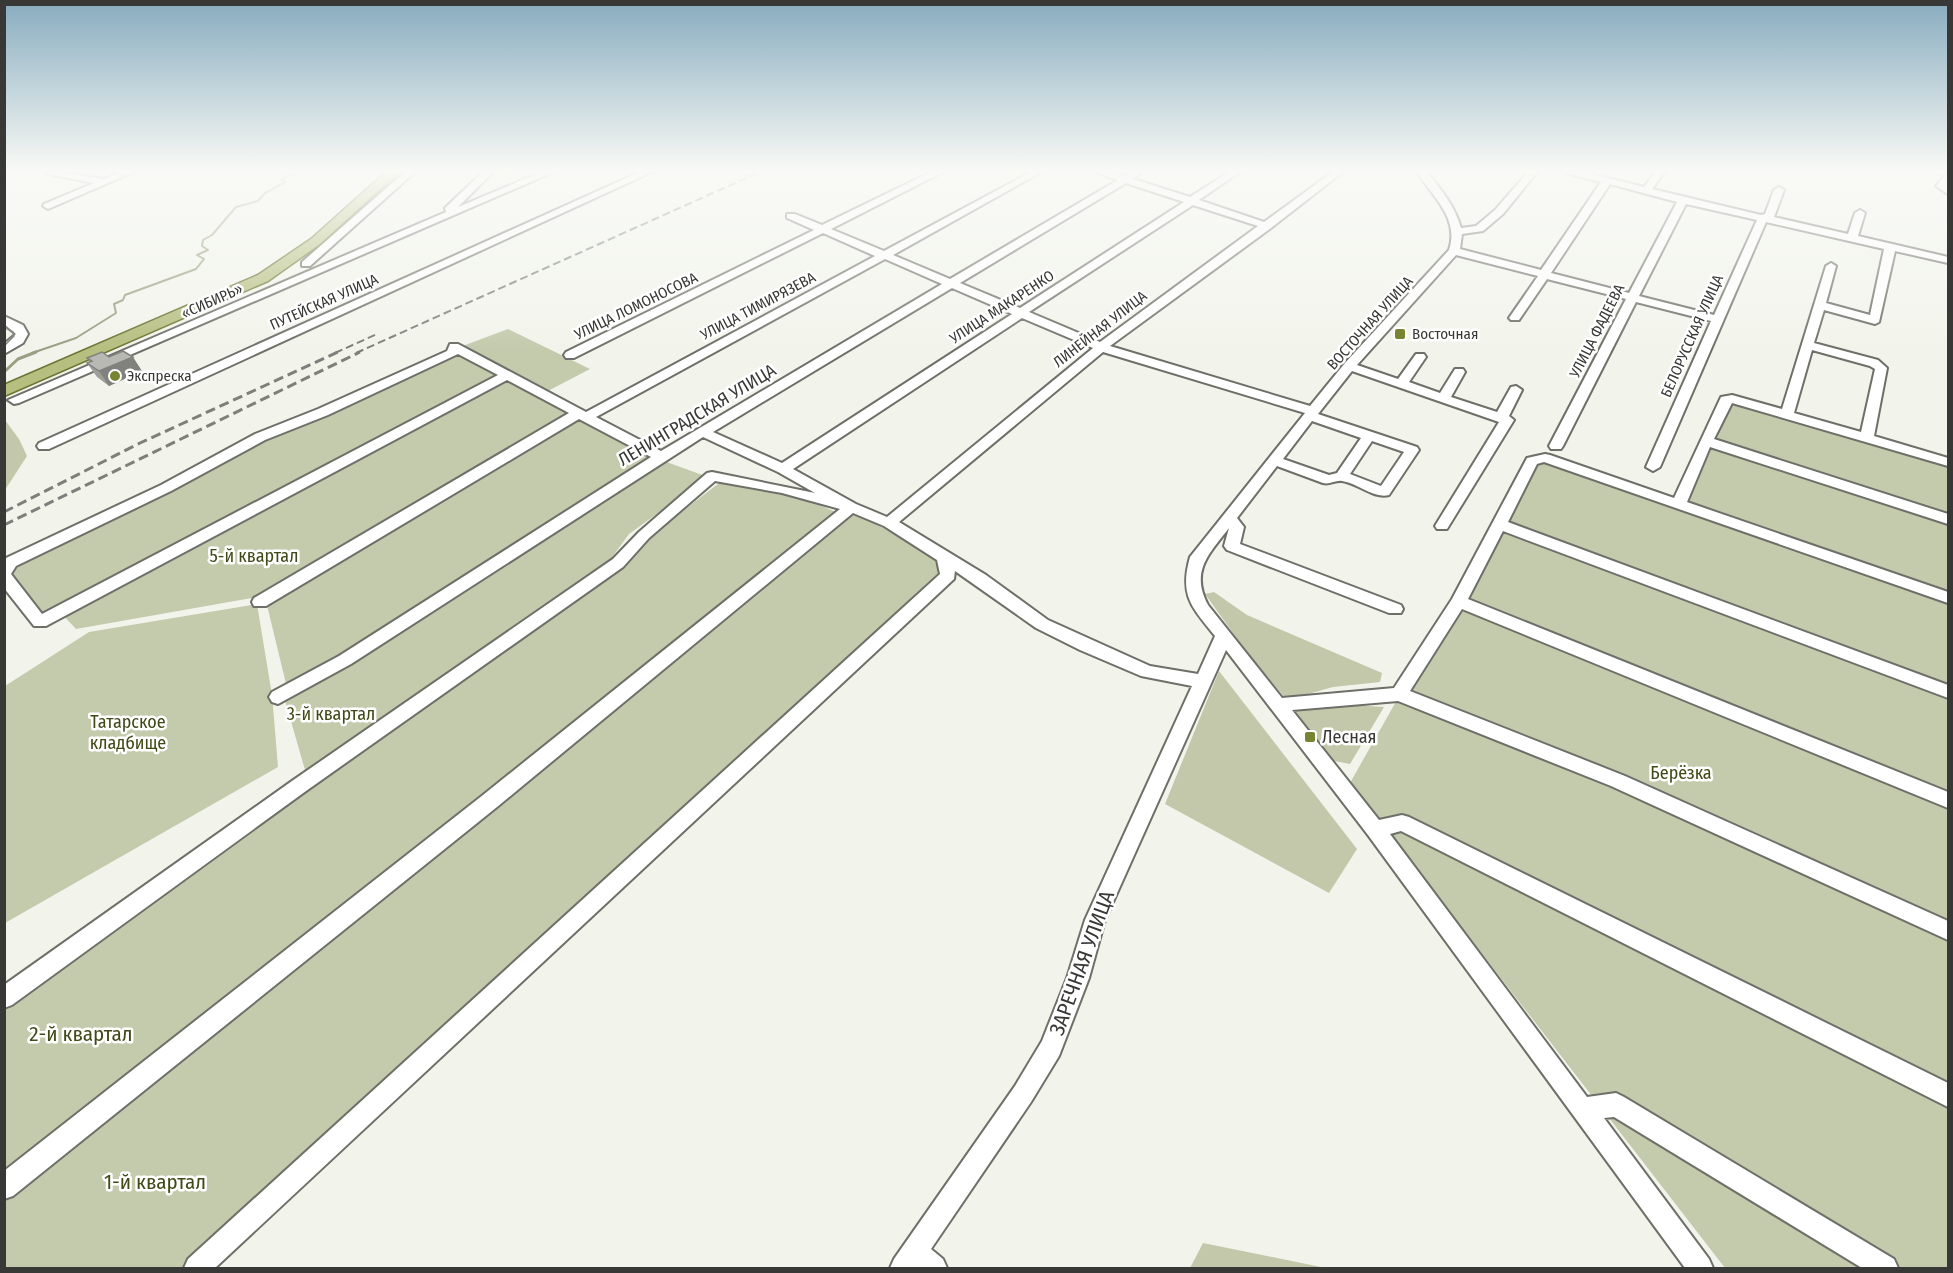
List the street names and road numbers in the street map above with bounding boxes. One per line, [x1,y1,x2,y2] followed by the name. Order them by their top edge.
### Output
[946,266,1058,348] street label: УЛИЦА МАКАРЕНКО
[571,268,701,344] street label: УЛИЦА ЛОМОНОСОВА
[697,268,819,344] street label: УЛИЦА ТИМИРЯЗЕВА
[267,270,381,334] street label: ПУТЕЙСКАЯ УЛИЦА
[1323,272,1417,374] street label: ВОСТОЧНАЯ УЛИЦА
[1657,272,1727,400] street label: БЕЛОРУССКАЯ УЛИЦА
[178,279,246,323] street label: «СИБИРЬ»
[1565,281,1628,382] street label: УЛИЦА ФАДЕЕВА
[1050,287,1150,371] street label: ЛИНЕЙНАЯ УЛИЦА
[614,359,780,471] street label: ЛЕНИНГРАДСКАЯ УЛИЦА
[1044,887,1120,1039] street label: ЗАРЕЧНАЯ УЛИЦА

